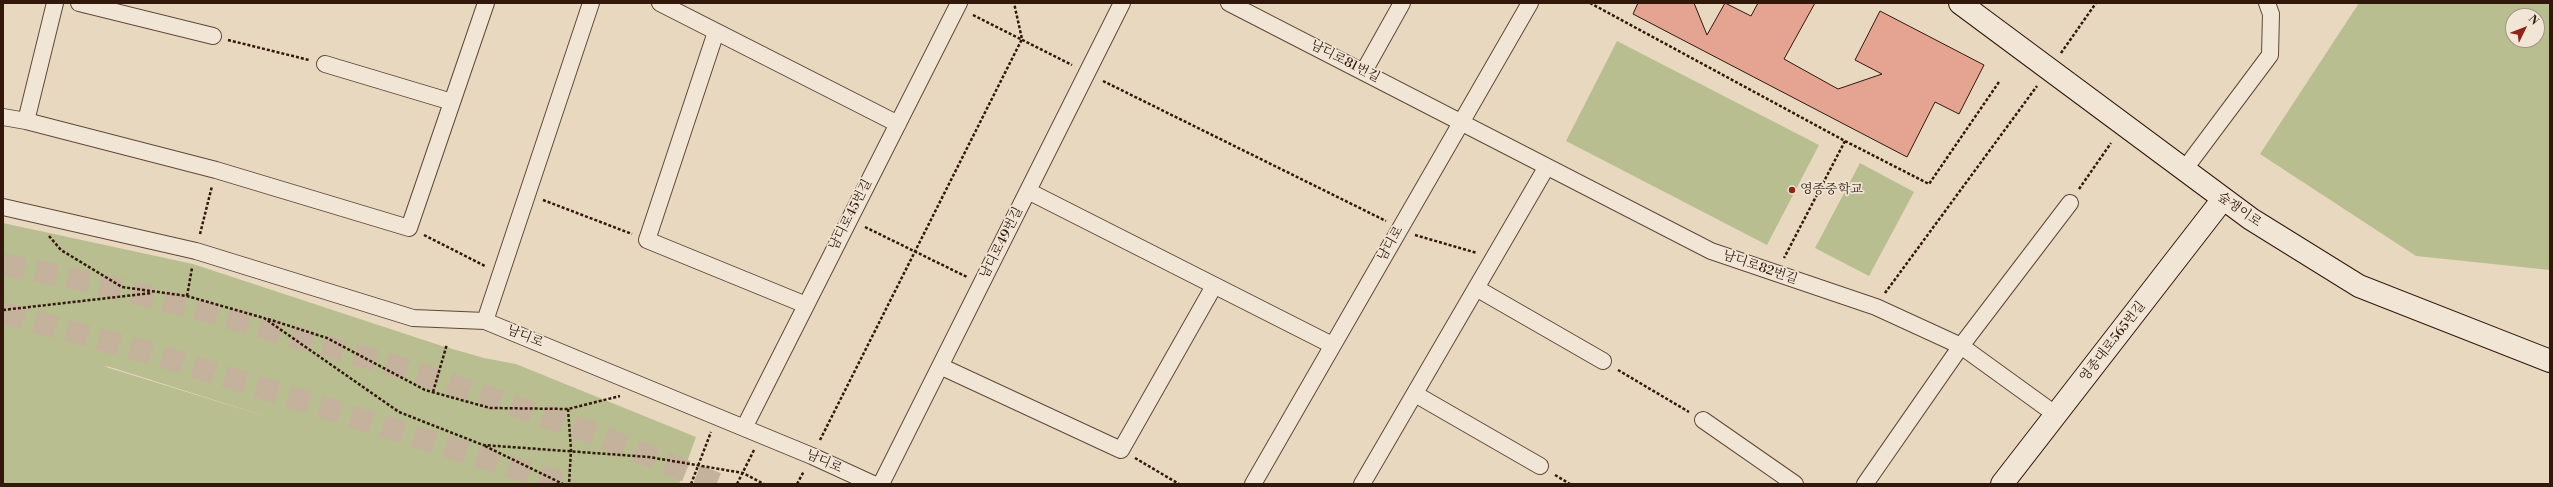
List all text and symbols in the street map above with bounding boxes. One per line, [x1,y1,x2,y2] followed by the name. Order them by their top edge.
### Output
[2505,8,2545,48] north arrow
[2525,13,2541,28] text: N
[1308,38,1382,86] street label: 남디로81번길
[826,177,876,253] street label: 남디로45번길
[1800,182,1863,198] place label: 영종중학교
[1787,185,1797,195] marker: 영종중학교
[2214,189,2264,231] street label: 숲쟁이로
[977,205,1027,281] street label: 남디로49번길
[1375,224,1407,264] street label: 남디로
[1721,248,1799,288] street label: 남디로82번길
[2077,299,2149,385] street label: 영종대로565번길
[505,323,545,351] street label: 남디로
[804,447,844,477] street label: 남디로

